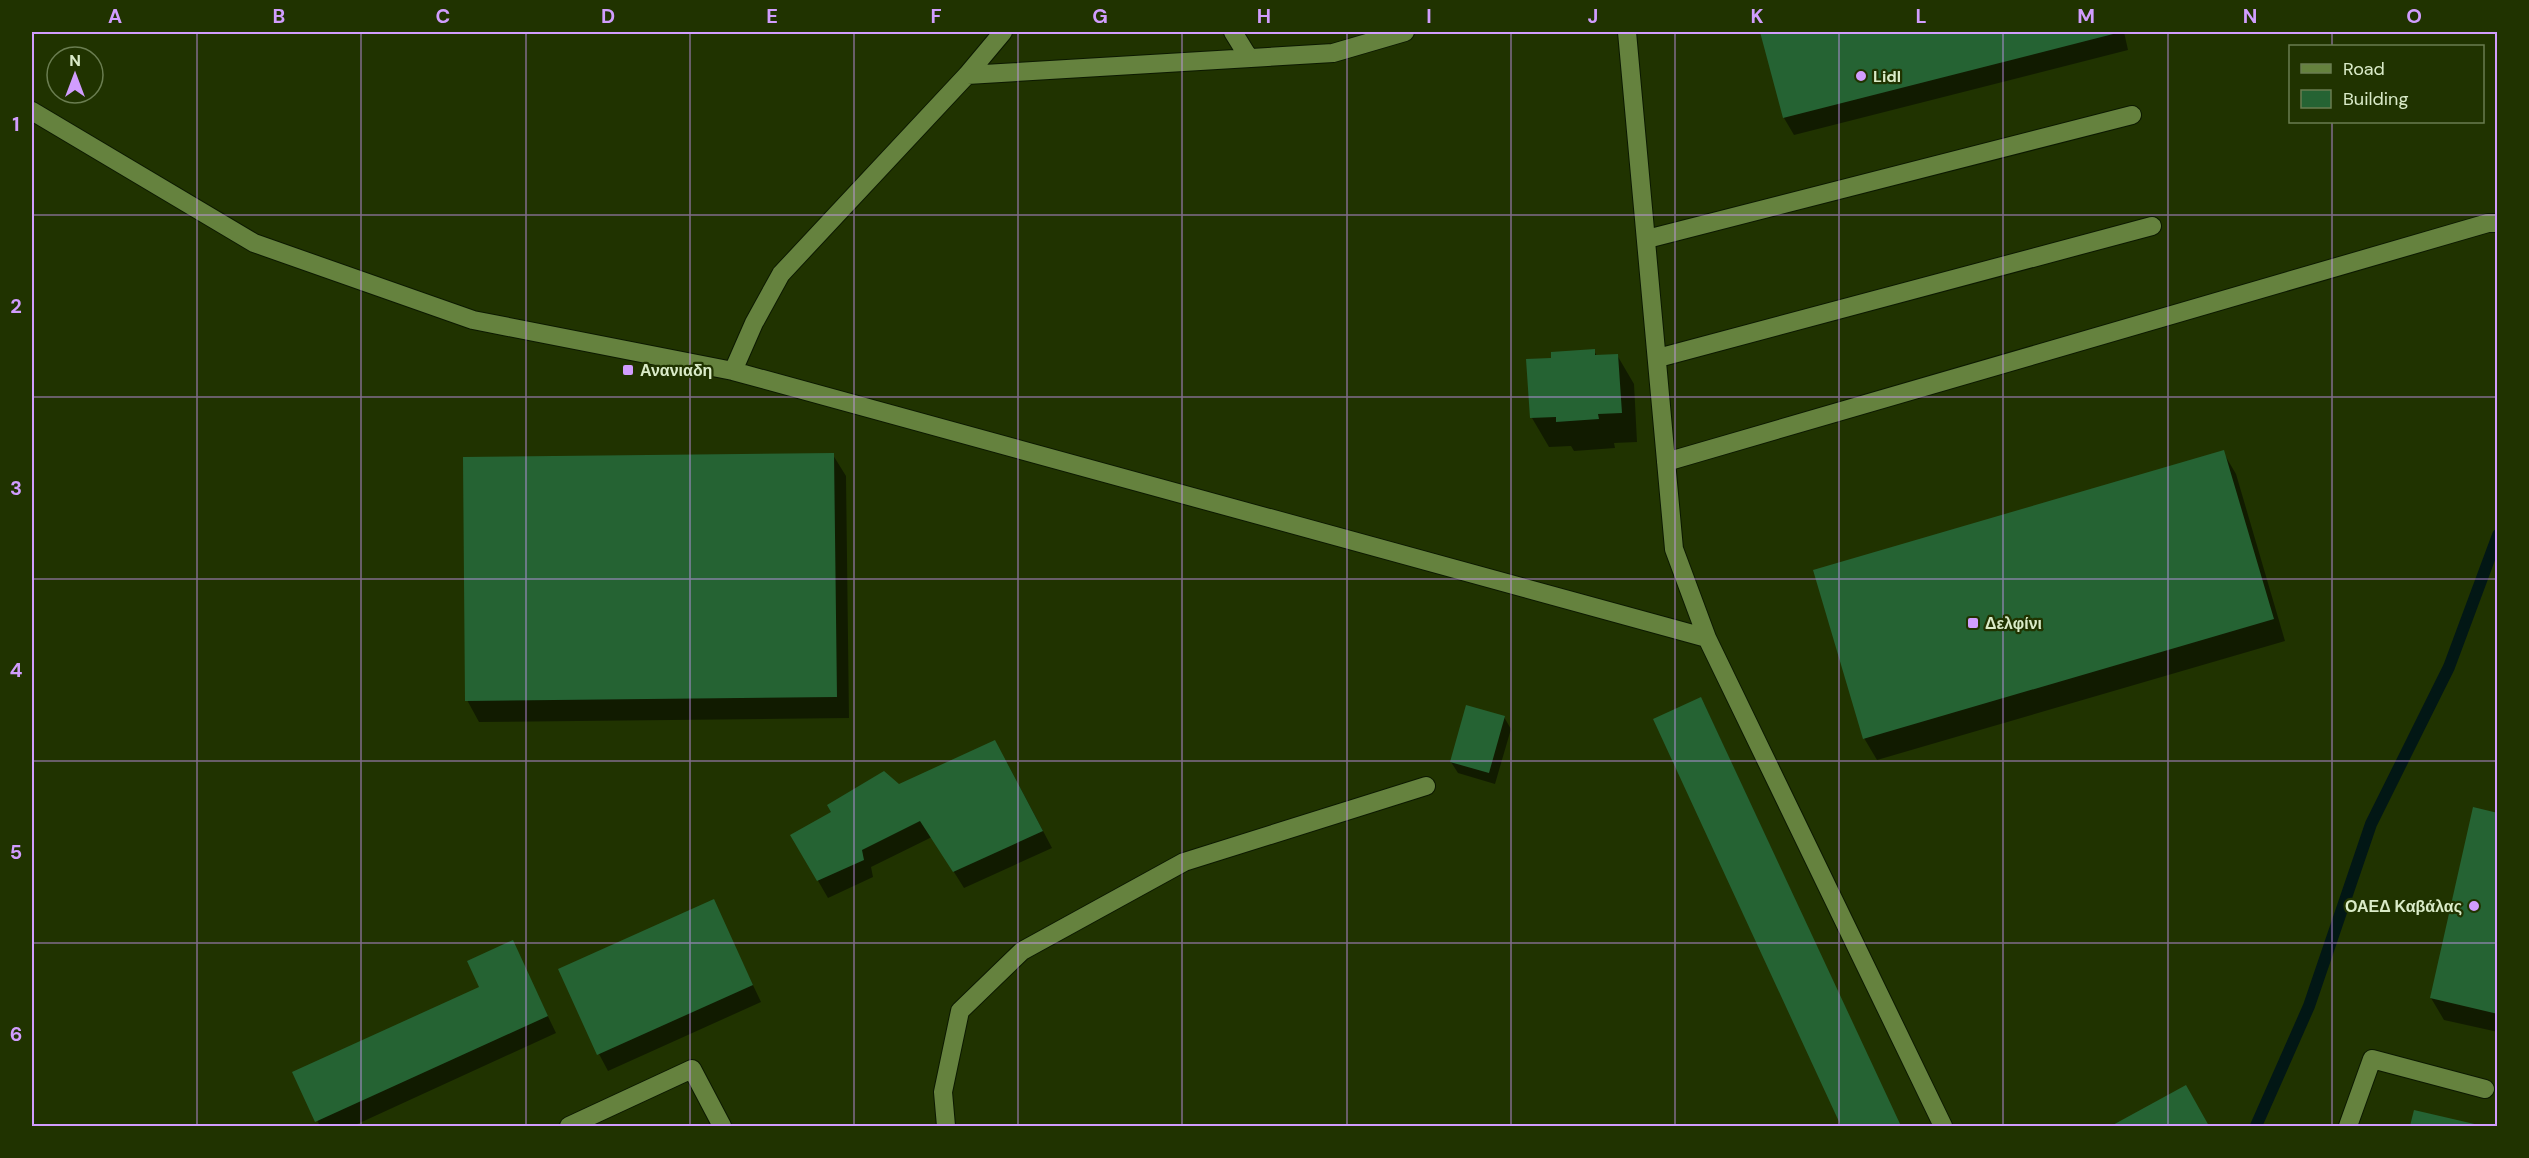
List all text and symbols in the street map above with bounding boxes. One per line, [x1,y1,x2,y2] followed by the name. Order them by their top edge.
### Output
[108,3,122,29] text: A
[273,3,285,29] text: B
[436,3,450,29] text: C
[601,3,615,29] text: D
[766,3,778,29] text: E
[930,3,942,29] text: F
[1092,3,1108,29] text: G
[1257,3,1271,29] text: H
[1426,3,1432,29] text: I
[1588,3,1598,29] text: J
[1750,3,1764,29] text: K
[1915,3,1927,29] text: L
[2077,3,2095,29] text: M
[2243,3,2257,29] text: N
[2406,3,2422,29] text: O
[45,45,105,105] north arrow
[2289,45,2484,123] legend
[69,50,81,71] text: N
[2343,57,2385,81] text: Road
[1873,66,1901,87] place label: Lidl
[1854,69,1868,83] marker: Lidl
[2343,87,2408,111] text: Building
[12,111,20,137] text: 1
[10,293,22,319] text: 2
[640,360,712,381] place label: Ανανιαδη
[621,363,635,377] marker: Ανανιαδη
[10,475,22,501] text: 3
[1985,613,2042,634] place label: Δελφίνι
[1966,616,1980,630] marker: Δελφίνι
[10,657,23,683] text: 4
[10,839,22,865] text: 5
[2345,896,2462,917] place label: ΟΑΕΔ Καβάλας
[2467,899,2481,913] marker: ΟΑΕΔ Καβάλας
[10,1021,22,1047] text: 6

